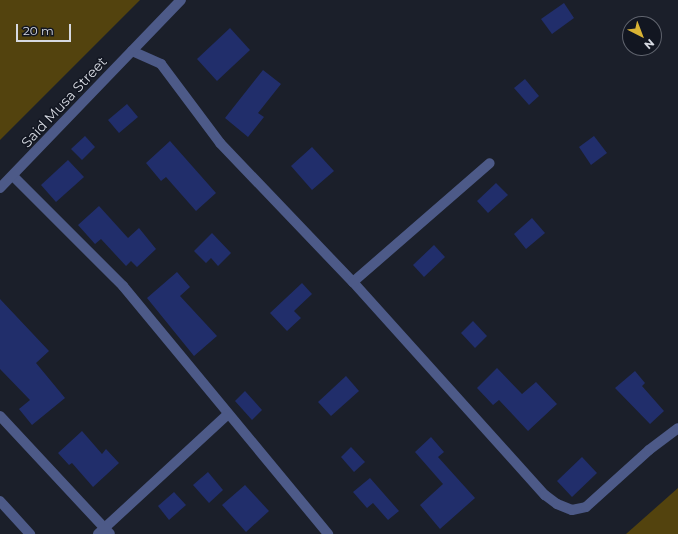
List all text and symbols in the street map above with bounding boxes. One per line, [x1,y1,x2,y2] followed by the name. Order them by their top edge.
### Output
[18,16,73,42] scale bar
[622,16,662,56] north arrow
[23,23,54,38] text: 20 m
[641,36,657,52] text: N
[18,53,110,151] street label: Said Musa Street

